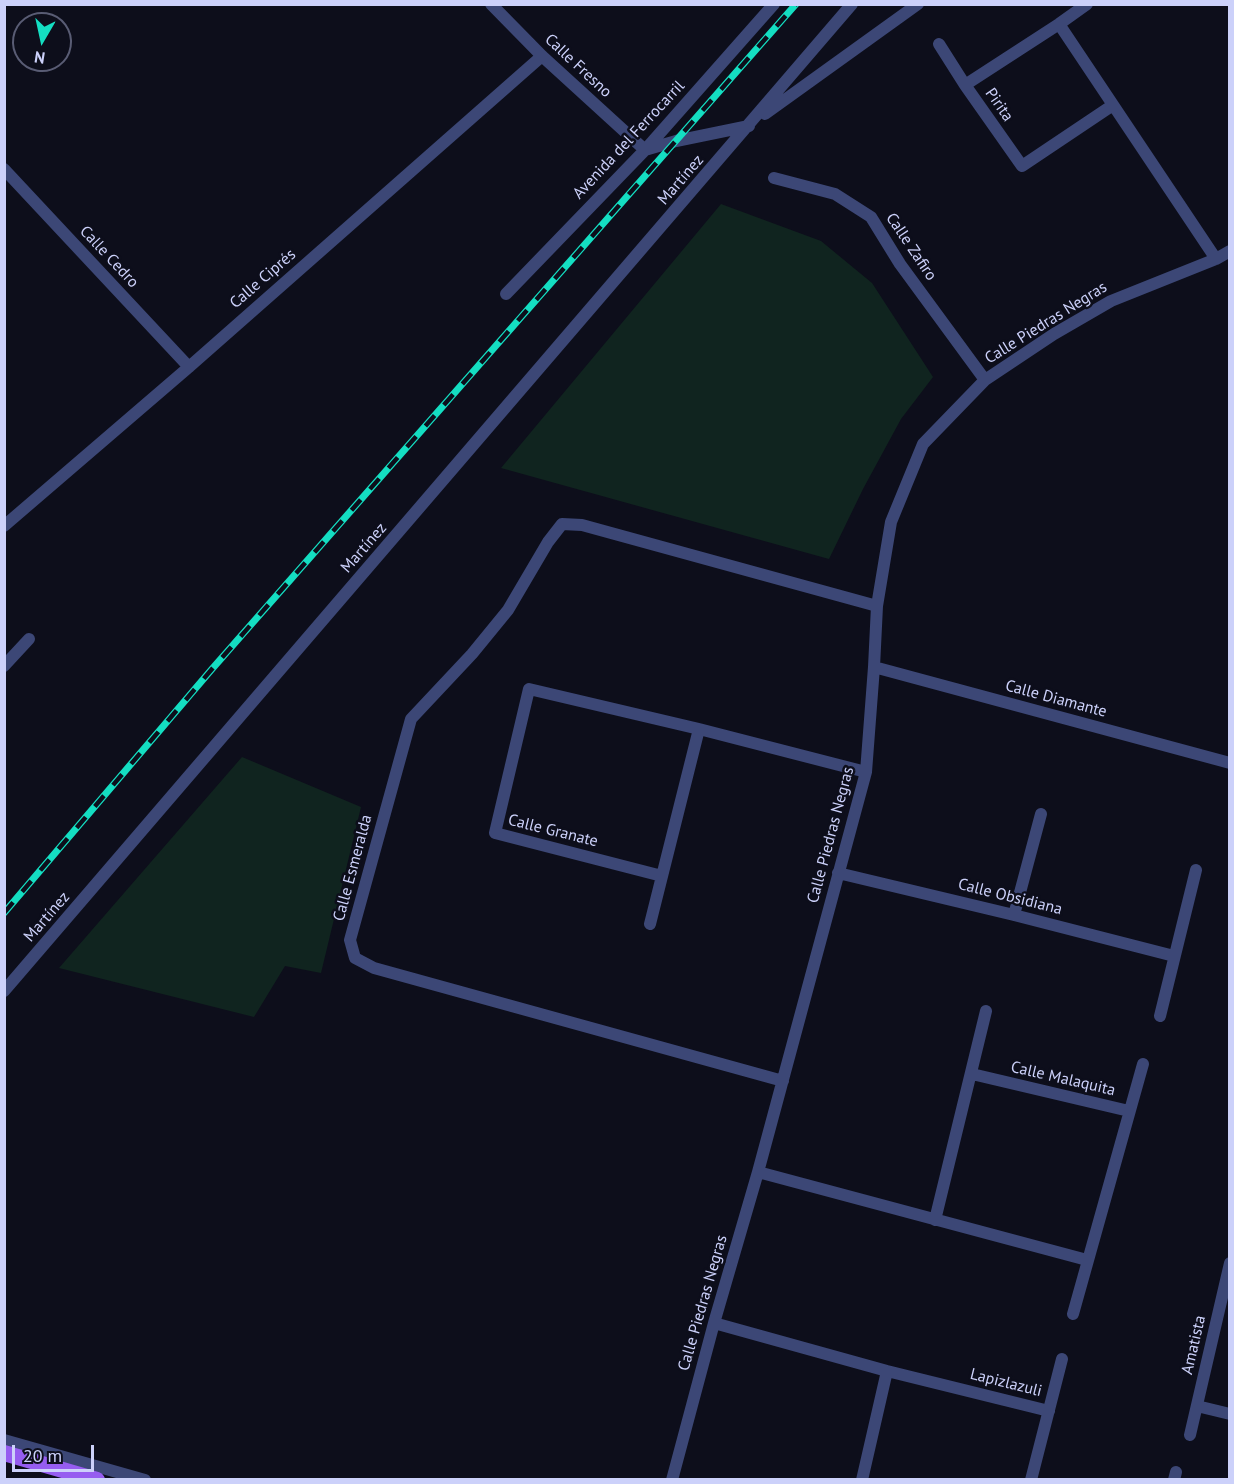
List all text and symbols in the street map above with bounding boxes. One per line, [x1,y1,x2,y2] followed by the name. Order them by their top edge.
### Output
[12,12,72,72] north arrow
[541,30,615,102] street label: Calle Fresno
[33,47,46,69] text: N
[569,77,689,203] street label: Avenida del Ferrocarril
[981,85,1017,125] street label: Pirita
[654,151,708,209] street label: Martínez
[881,210,941,284] street label: Calle Zafiro
[75,222,143,292] street label: Calle Cedro
[226,245,300,313] street label: Calle Ciprés
[981,278,1111,368] street label: Calle Piedras Negras
[337,519,391,577] street label: Martínez
[1003,676,1109,722] street label: Calle Diamante
[804,765,858,905] street label: Calle Piedras Negras
[506,811,600,851] street label: Calle Granate
[330,813,376,923] street label: Calle Esmeralda
[956,875,1064,919] street label: Calle Obsidiana
[20,888,74,946] street label: Martínez
[1009,1058,1117,1100] street label: Calle Malaquita
[674,1233,732,1373] street label: Calle Piedras Negras
[1178,1314,1210,1376] street label: Amatista
[968,1365,1044,1401] street label: Lapizlazuli
[15,1433,98,1471] scale bar
[23,1444,62,1467] text: 20 m

